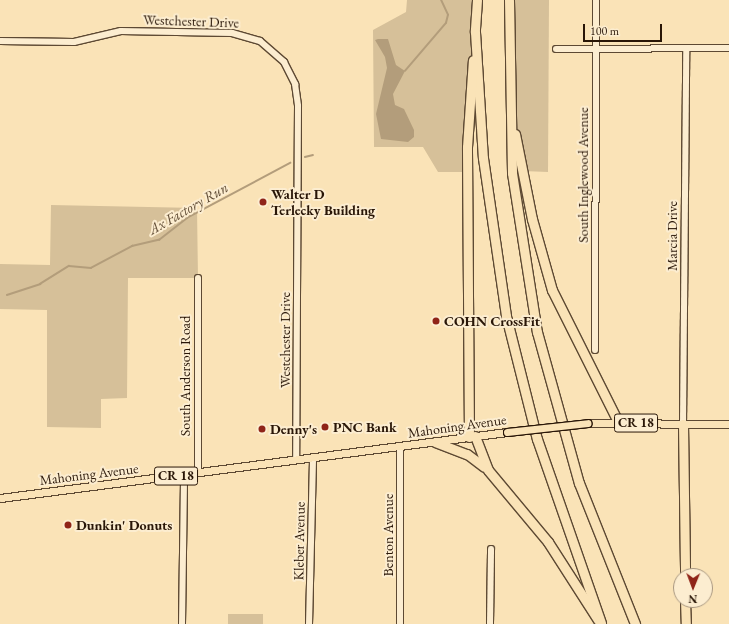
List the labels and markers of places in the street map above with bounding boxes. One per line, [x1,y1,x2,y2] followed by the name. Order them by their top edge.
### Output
[271,186,375,218] place label: Walter D Terlecky Building
[258,197,268,207] marker: Walter D Terlecky Building
[444,313,540,329] place label: COHN CrossFit
[431,316,441,326] marker: COHN CrossFit
[333,419,397,435] place label: PNC Bank
[270,421,317,437] place label: Denny's
[320,422,330,432] marker: PNC Bank
[257,424,267,434] marker: Denny's
[76,517,172,533] place label: Dunkin' Donuts
[63,520,73,530] marker: Dunkin' Donuts

